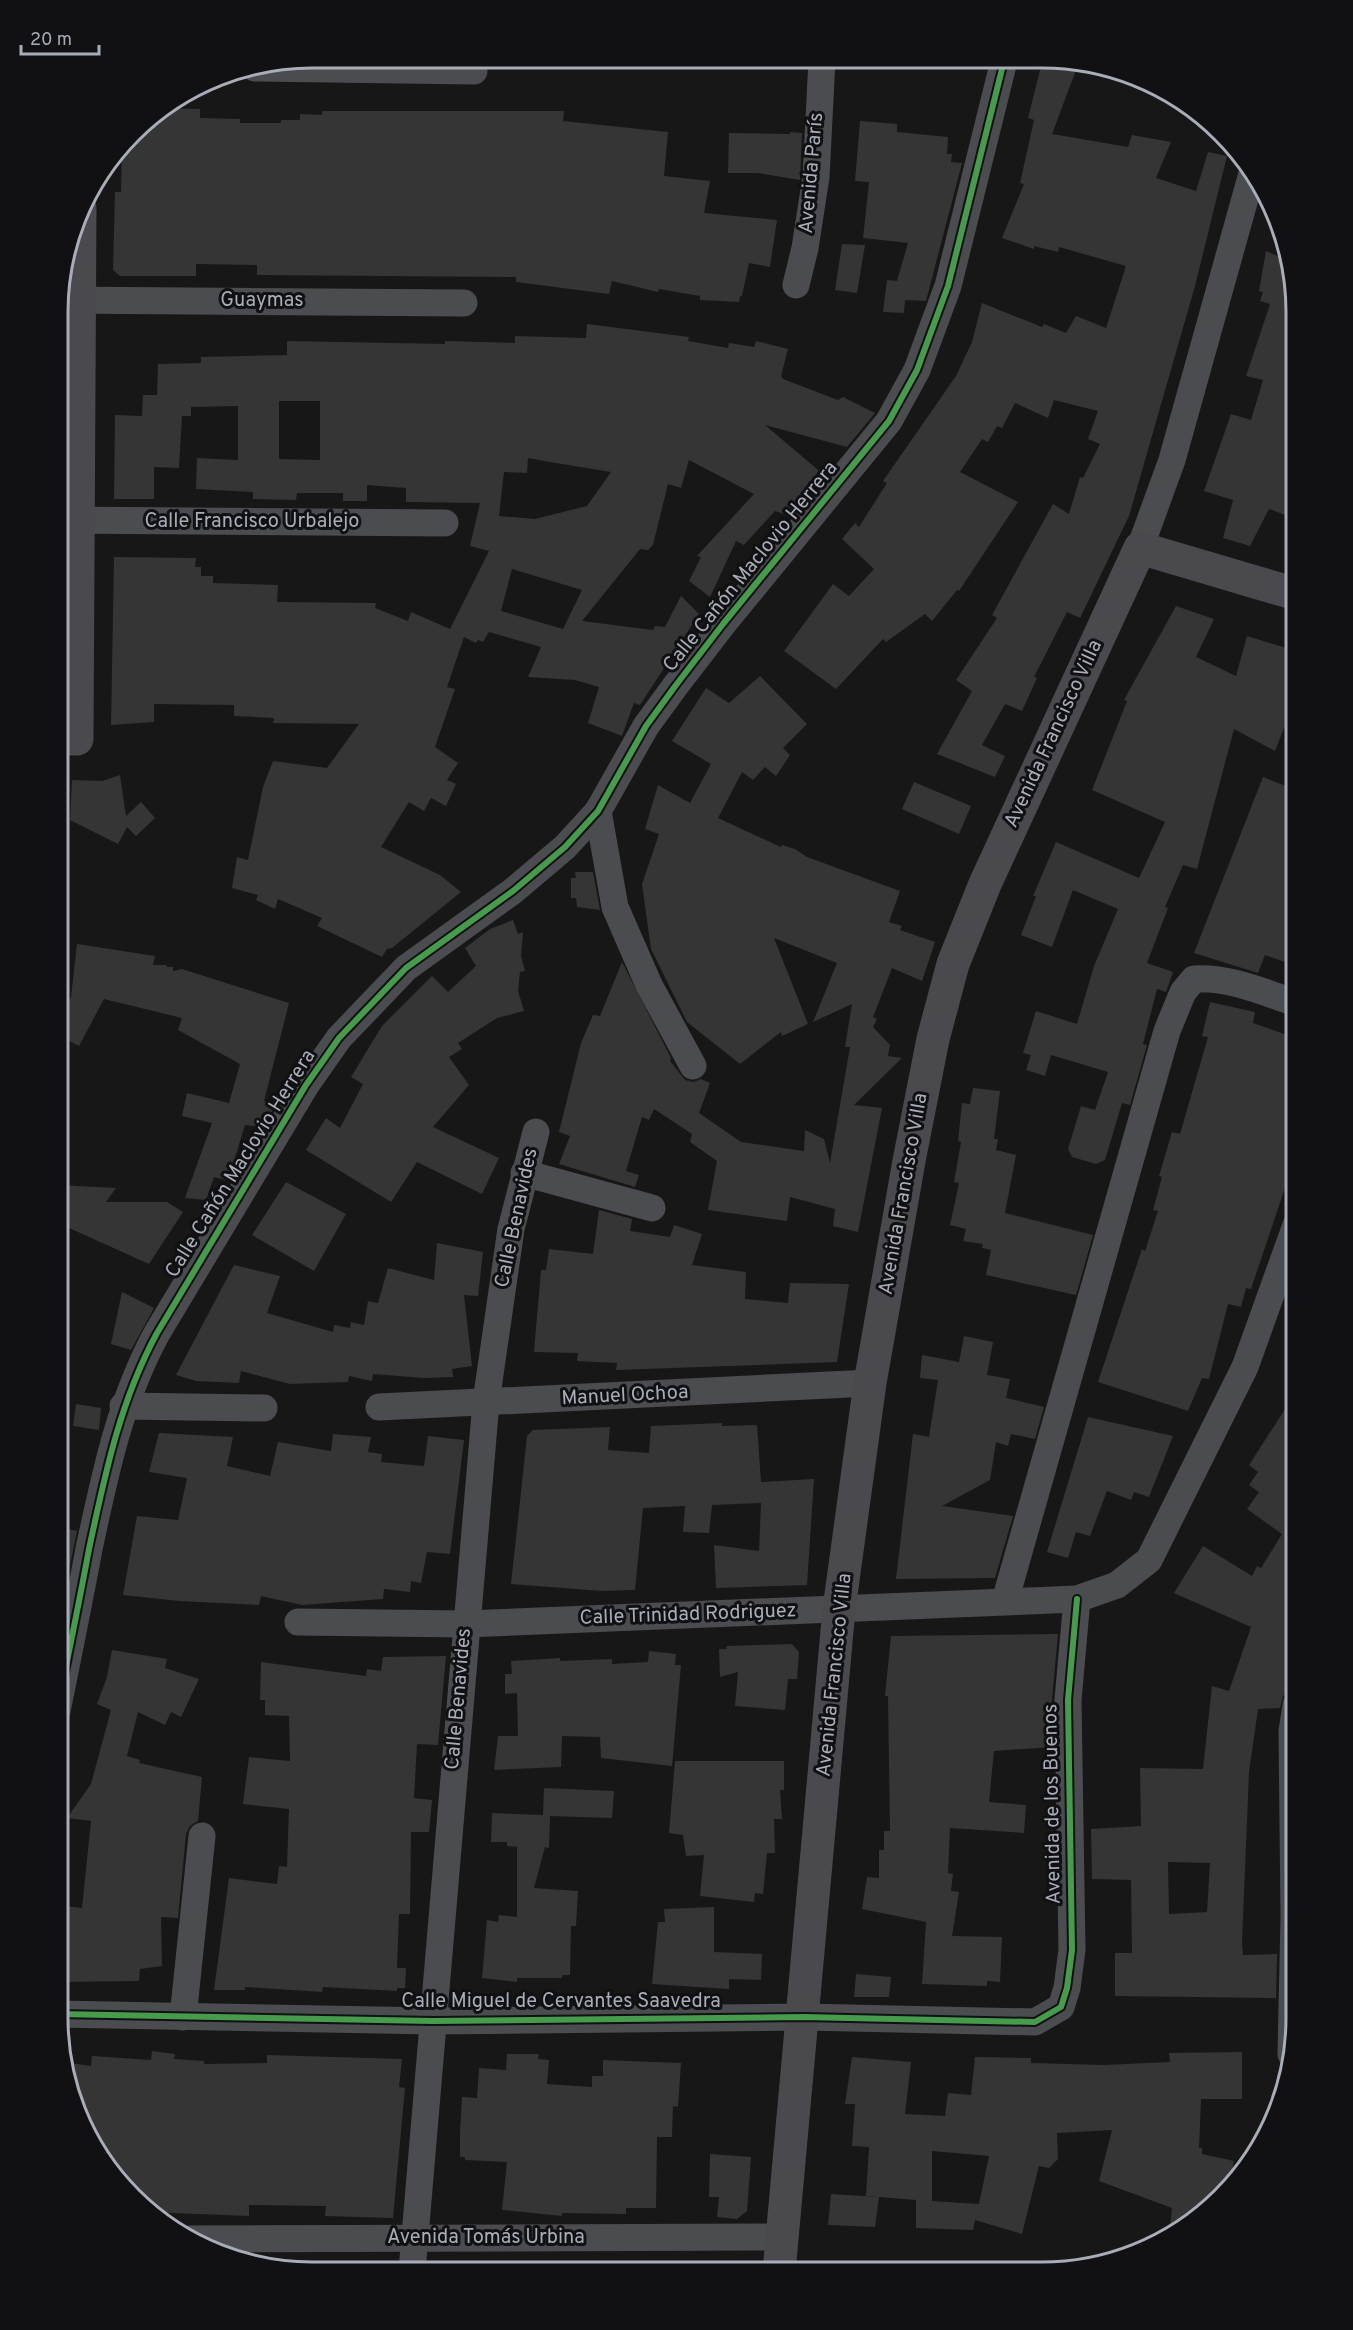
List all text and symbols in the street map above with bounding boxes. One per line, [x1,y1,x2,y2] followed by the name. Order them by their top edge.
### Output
[21,18,99,56] scale bar
[30,29,72,52] text: 20 m
[794,111,830,235] street label: Avenida París
[220,288,304,314] street label: Guaymas
[658,456,844,678] street label: Calle Cañón Maclovio Herrera
[145,509,359,535] street label: Calle Francisco Urbalejo
[999,636,1109,832] street label: Avenida Francisco Villa
[160,1045,322,1283] street label: Calle Cañón Maclovio Herrera
[873,1091,935,1297] street label: Avenida Francisco Villa
[490,1146,544,1290] street label: Calle Benavides
[561,1380,689,1412] street label: Manuel Ochoa
[811,1572,859,1778] street label: Avenida Francisco Villa
[579,1598,797,1632] street label: Calle Trinidad Rodriguez
[440,1627,478,1771] street label: Calle Benavides
[1038,1703,1068,1905] street label: Avenida de los Buenos
[401,1989,721,2015] street label: Calle Miguel de Cervantes Saavedra
[387,2225,585,2251] street label: Avenida Tomás Urbina

